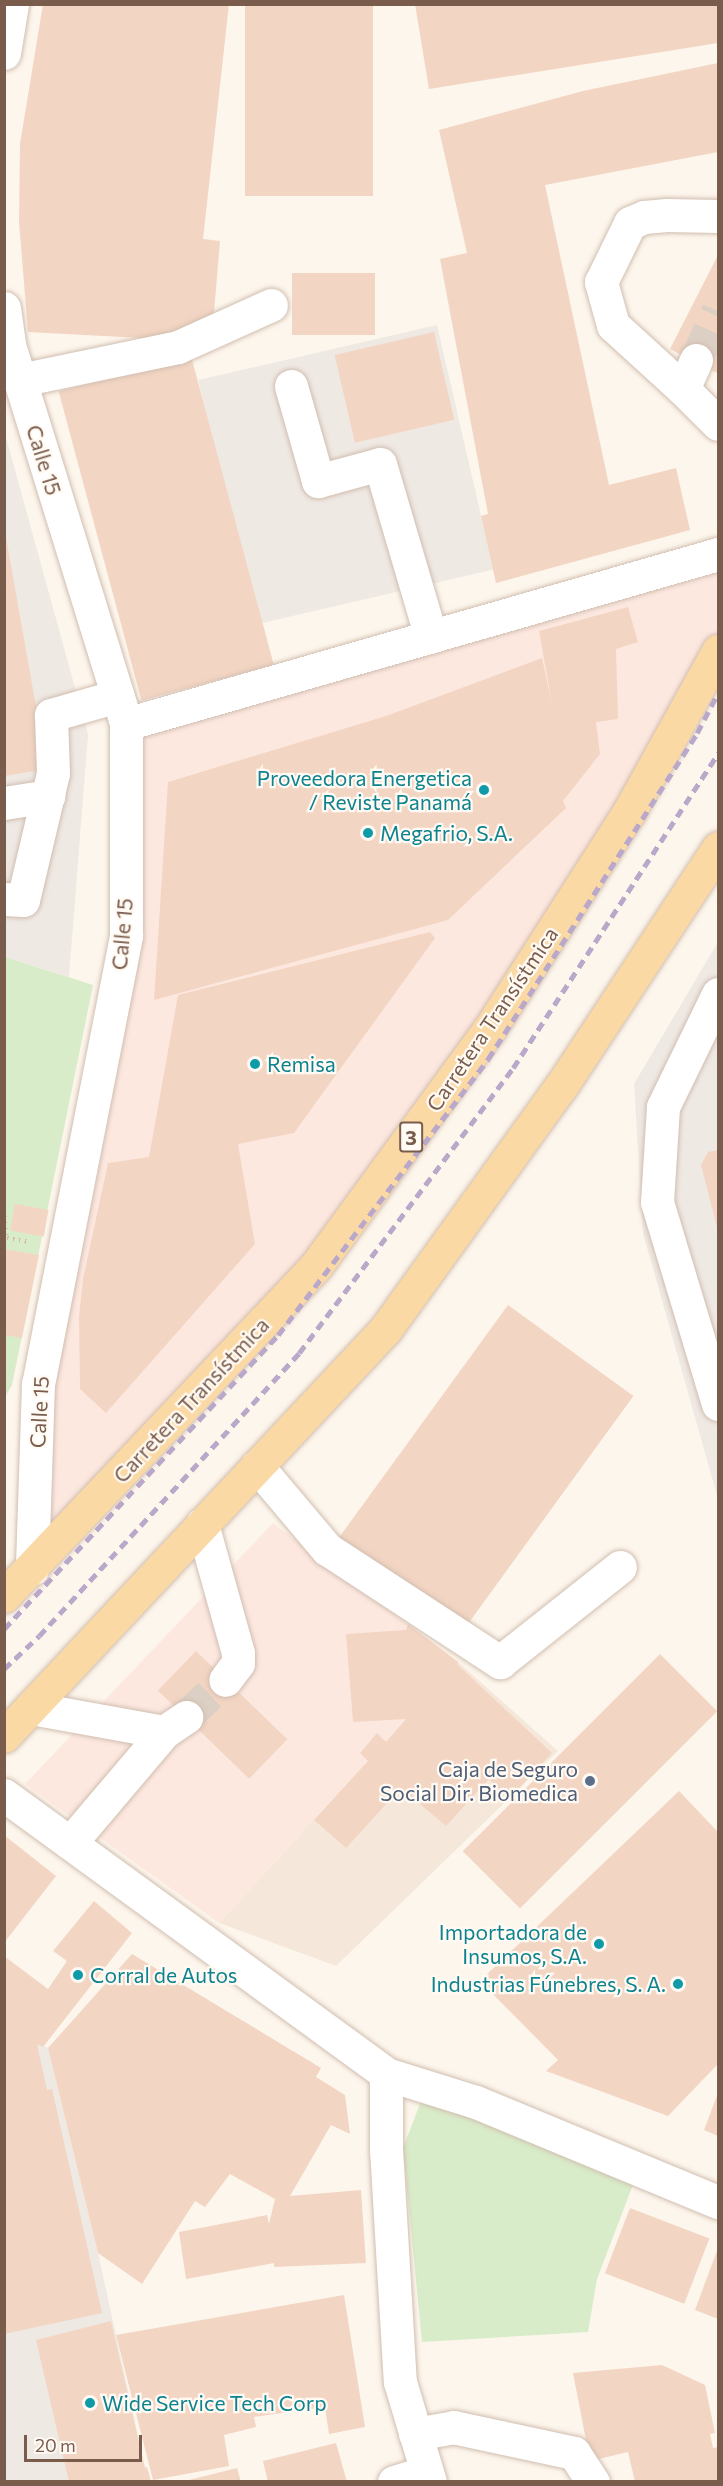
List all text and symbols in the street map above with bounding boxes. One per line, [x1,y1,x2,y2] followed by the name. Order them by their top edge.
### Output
[21,422,67,498] street label: Calle 15
[257,765,472,815] place label: Proveedora Energetica / Reviste Panamá
[477,783,491,797] marker: Proveedora Energetica / Reviste Panamá
[380,820,513,846] place label: Megafrio, S.A.
[361,826,375,840] marker: Megafrio, S.A.
[106,897,138,971] street label: Calle 15
[421,922,563,1116] street label: Carretera Transístmica
[267,1051,336,1077] place label: Remisa
[248,1057,262,1071] marker: Remisa
[399,1120,423,1154] road number: 3
[108,1312,274,1488] street label: Carretera Transístmica
[25,1375,53,1449] street label: Calle 15
[380,1756,578,1806] place label: Caja de Seguro Social Dir. Biomedica
[583,1774,597,1788] marker: Caja de Seguro Social Dir. Biomedica
[439,1919,587,1969] place label: Importadora de Insumos, S.A.
[592,1937,606,1951] marker: Importadora de Insumos, S.A.
[90,1962,237,1988] place label: Corral de Autos
[71,1968,85,1982] marker: Corral de Autos
[431,1971,666,1997] place label: Industrias Fúnebres, S. A.
[671,1977,685,1991] marker: Industrias Fúnebres, S. A.
[102,2390,327,2416] place label: Wide Service Tech Corp
[83,2396,97,2410] marker: Wide Service Tech Corp
[27,2423,146,2461] scale bar
[35,2434,76,2456] text: 20 m

